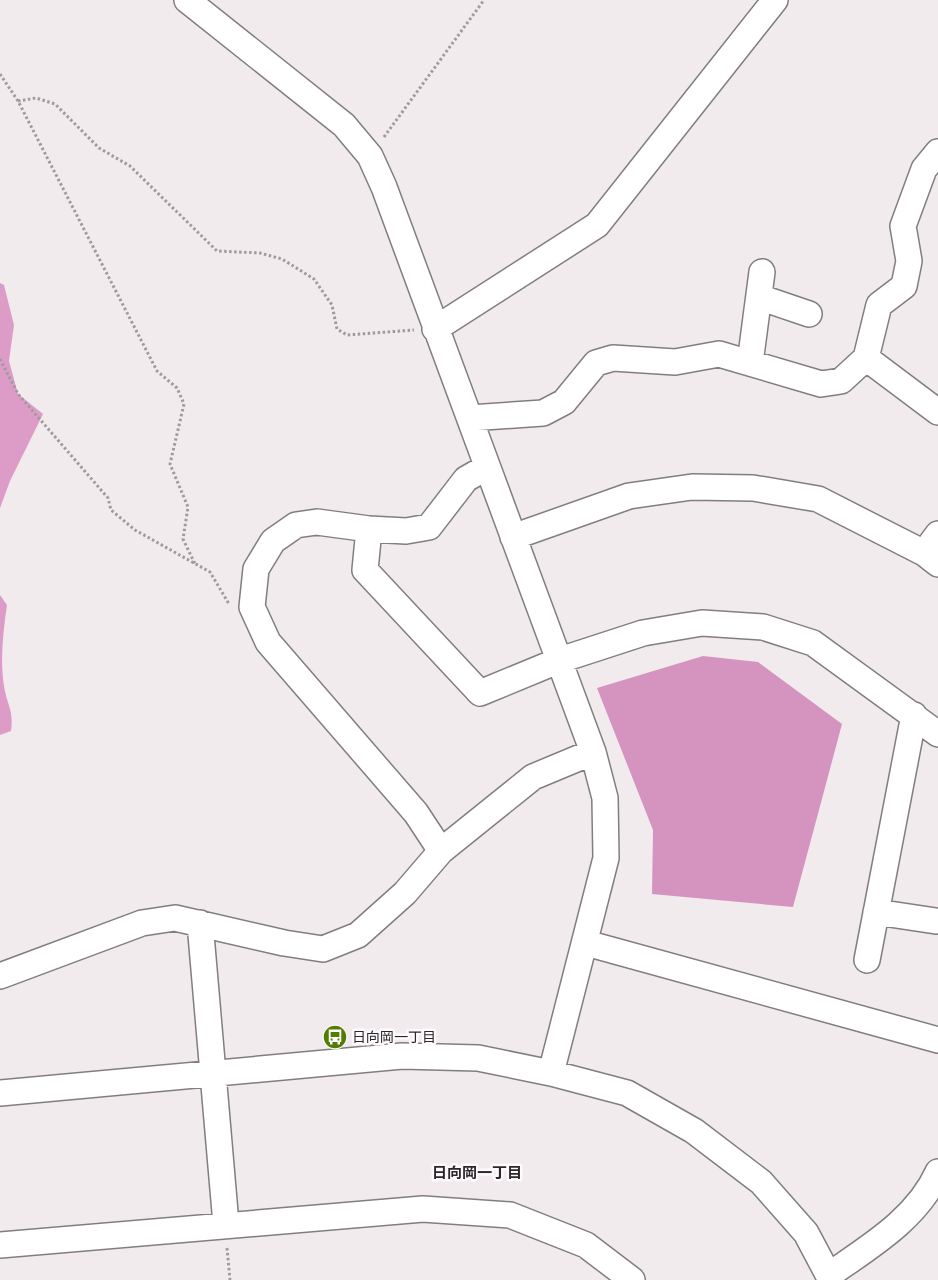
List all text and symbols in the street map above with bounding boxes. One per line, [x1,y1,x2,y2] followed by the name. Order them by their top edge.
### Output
[322,1024,348,1050] bus stop icon: 日向岡一丁目
[352,1029,436,1046] place label: 日向岡一丁目
[432,1164,522,1182] district label: 日向岡一丁目

